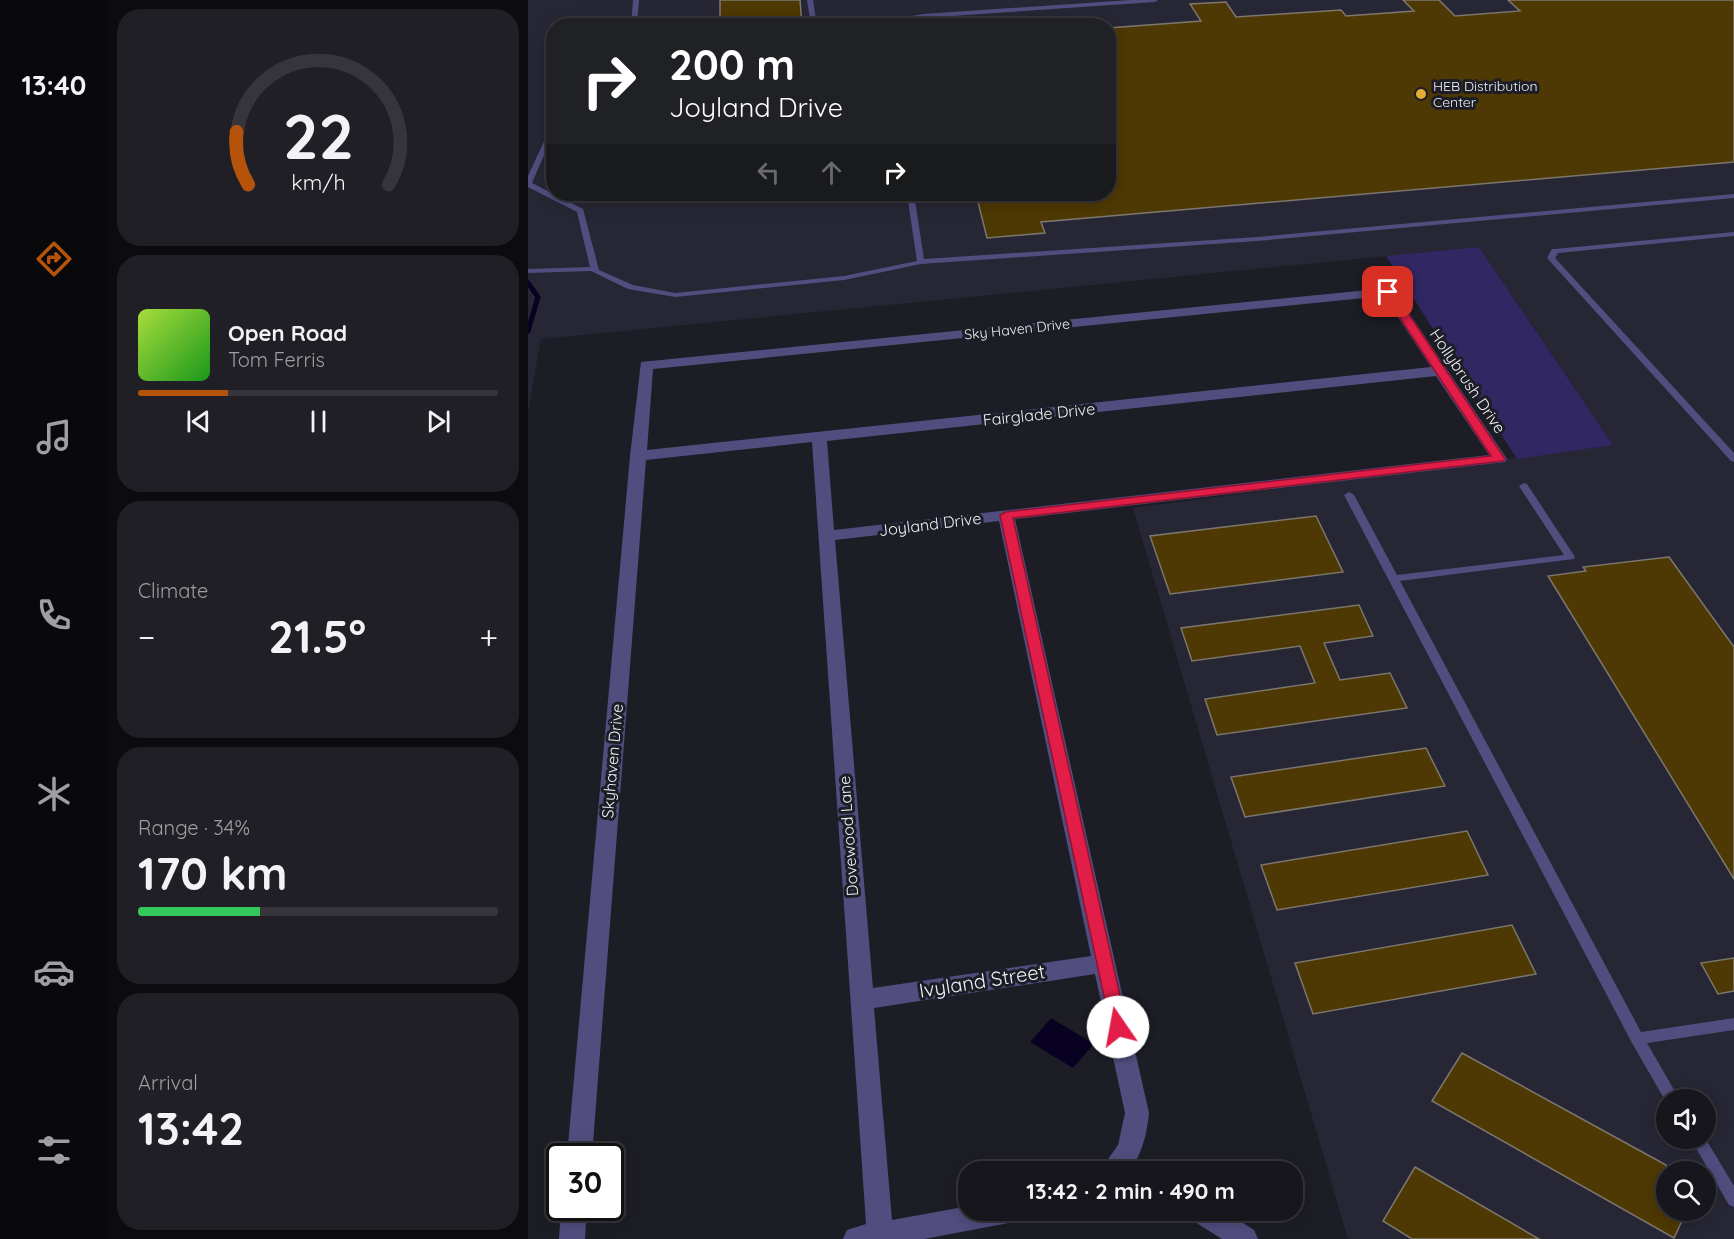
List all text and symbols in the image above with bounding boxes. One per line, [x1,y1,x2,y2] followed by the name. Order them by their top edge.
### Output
[669,38,795,91] text: 200 m
[570,42,648,120] icon: right
[22,68,86,102] text: 13:40
[1433,77,1537,111] place label: HEB Distribution Center
[1414,87,1428,101] marker: HEB Distribution Center
[669,90,843,124] text: Joyland Drive
[282,97,354,175] text: 22
[752,156,785,189] icon: left
[815,156,848,189] icon: ahead
[878,156,911,189] icon: right
[291,169,345,195] text: km/h
[33,238,75,280] icon: directions
[1362,266,1413,317] pin
[1371,275,1404,308] icon: arrive
[963,314,1071,344] street label: Sky Haven Drive
[228,319,347,347] text: Open Road
[1426,325,1510,437] street label: Hollybrush Drive
[228,347,325,372] text: Tom Ferris
[982,398,1096,430] street label: Fairglade Drive
[182,405,215,438] icon: previous
[302,405,335,438] icon: pause
[422,405,455,438] icon: next
[33,416,75,458] icon: music
[878,508,982,540] street label: Joyland Drive
[138,578,208,603] text: Climate
[33,594,75,636] icon: phone
[268,608,366,664] text: 21.5°
[138,616,155,657] text: −
[479,616,498,657] text: +
[597,703,627,819] street label: Skyhaven Drive
[33,773,75,815] icon: climate
[834,775,862,897] street label: Dovewood Lane
[138,815,250,840] text: Range · 34%
[138,845,288,901] text: 170 km
[33,951,75,993] icon: car
[917,958,1047,1003] street label: Ivyland Street
[1086,995,1150,1059] position arrow
[138,1070,198,1095] text: Arrival
[1656,1089,1716,1221] map controls
[1656,1089,1716,1149] button: sound
[138,1100,244,1156] text: 13:42
[33,1129,75,1171] icon: filters
[546,1143,624,1221] speed limit sign: 30
[1656,1161,1716,1221] button: search
[1026,1177,1235,1205] text: 13:42 · 2 min · 490 m

